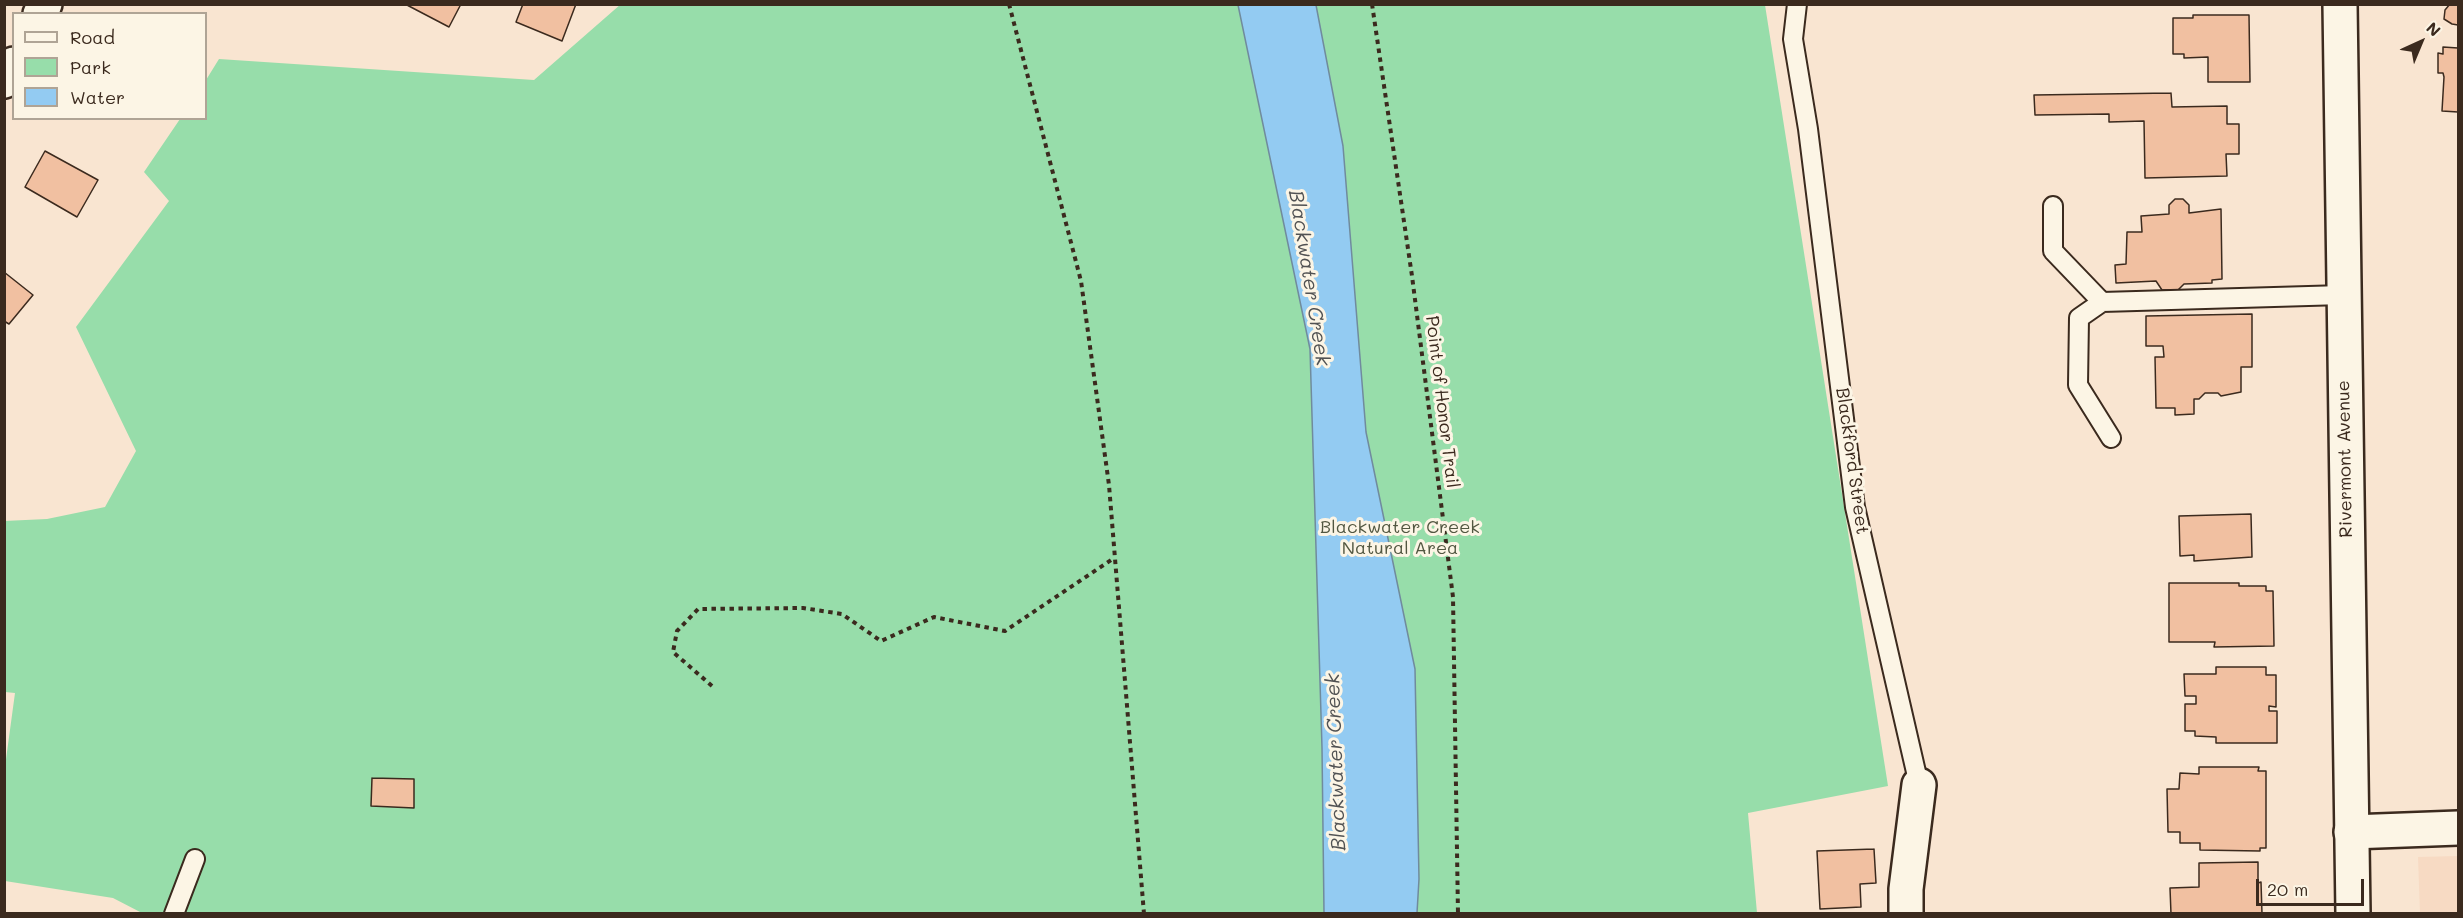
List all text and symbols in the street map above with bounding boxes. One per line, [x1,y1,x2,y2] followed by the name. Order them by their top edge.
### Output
[12,12,207,120] legend
[2391,12,2451,72] north arrow
[2422,17,2446,40] text: N
[70,25,115,49] text: Road
[70,55,111,79] text: Park
[70,85,125,109] text: Water
[1283,188,1335,368] water label: Blackwater Creek
[1421,315,1463,489] street label: Point of Honor Trail
[2333,380,2357,538] street label: Rivermont Avenue
[1831,386,1873,536] street label: Blackford Street
[1320,516,1480,558] park label: Blackwater Creek Natural Area
[1321,673,1351,851] water label: Blackwater Creek
[2259,867,2367,905] scale bar
[2267,877,2308,901] text: 20 m

